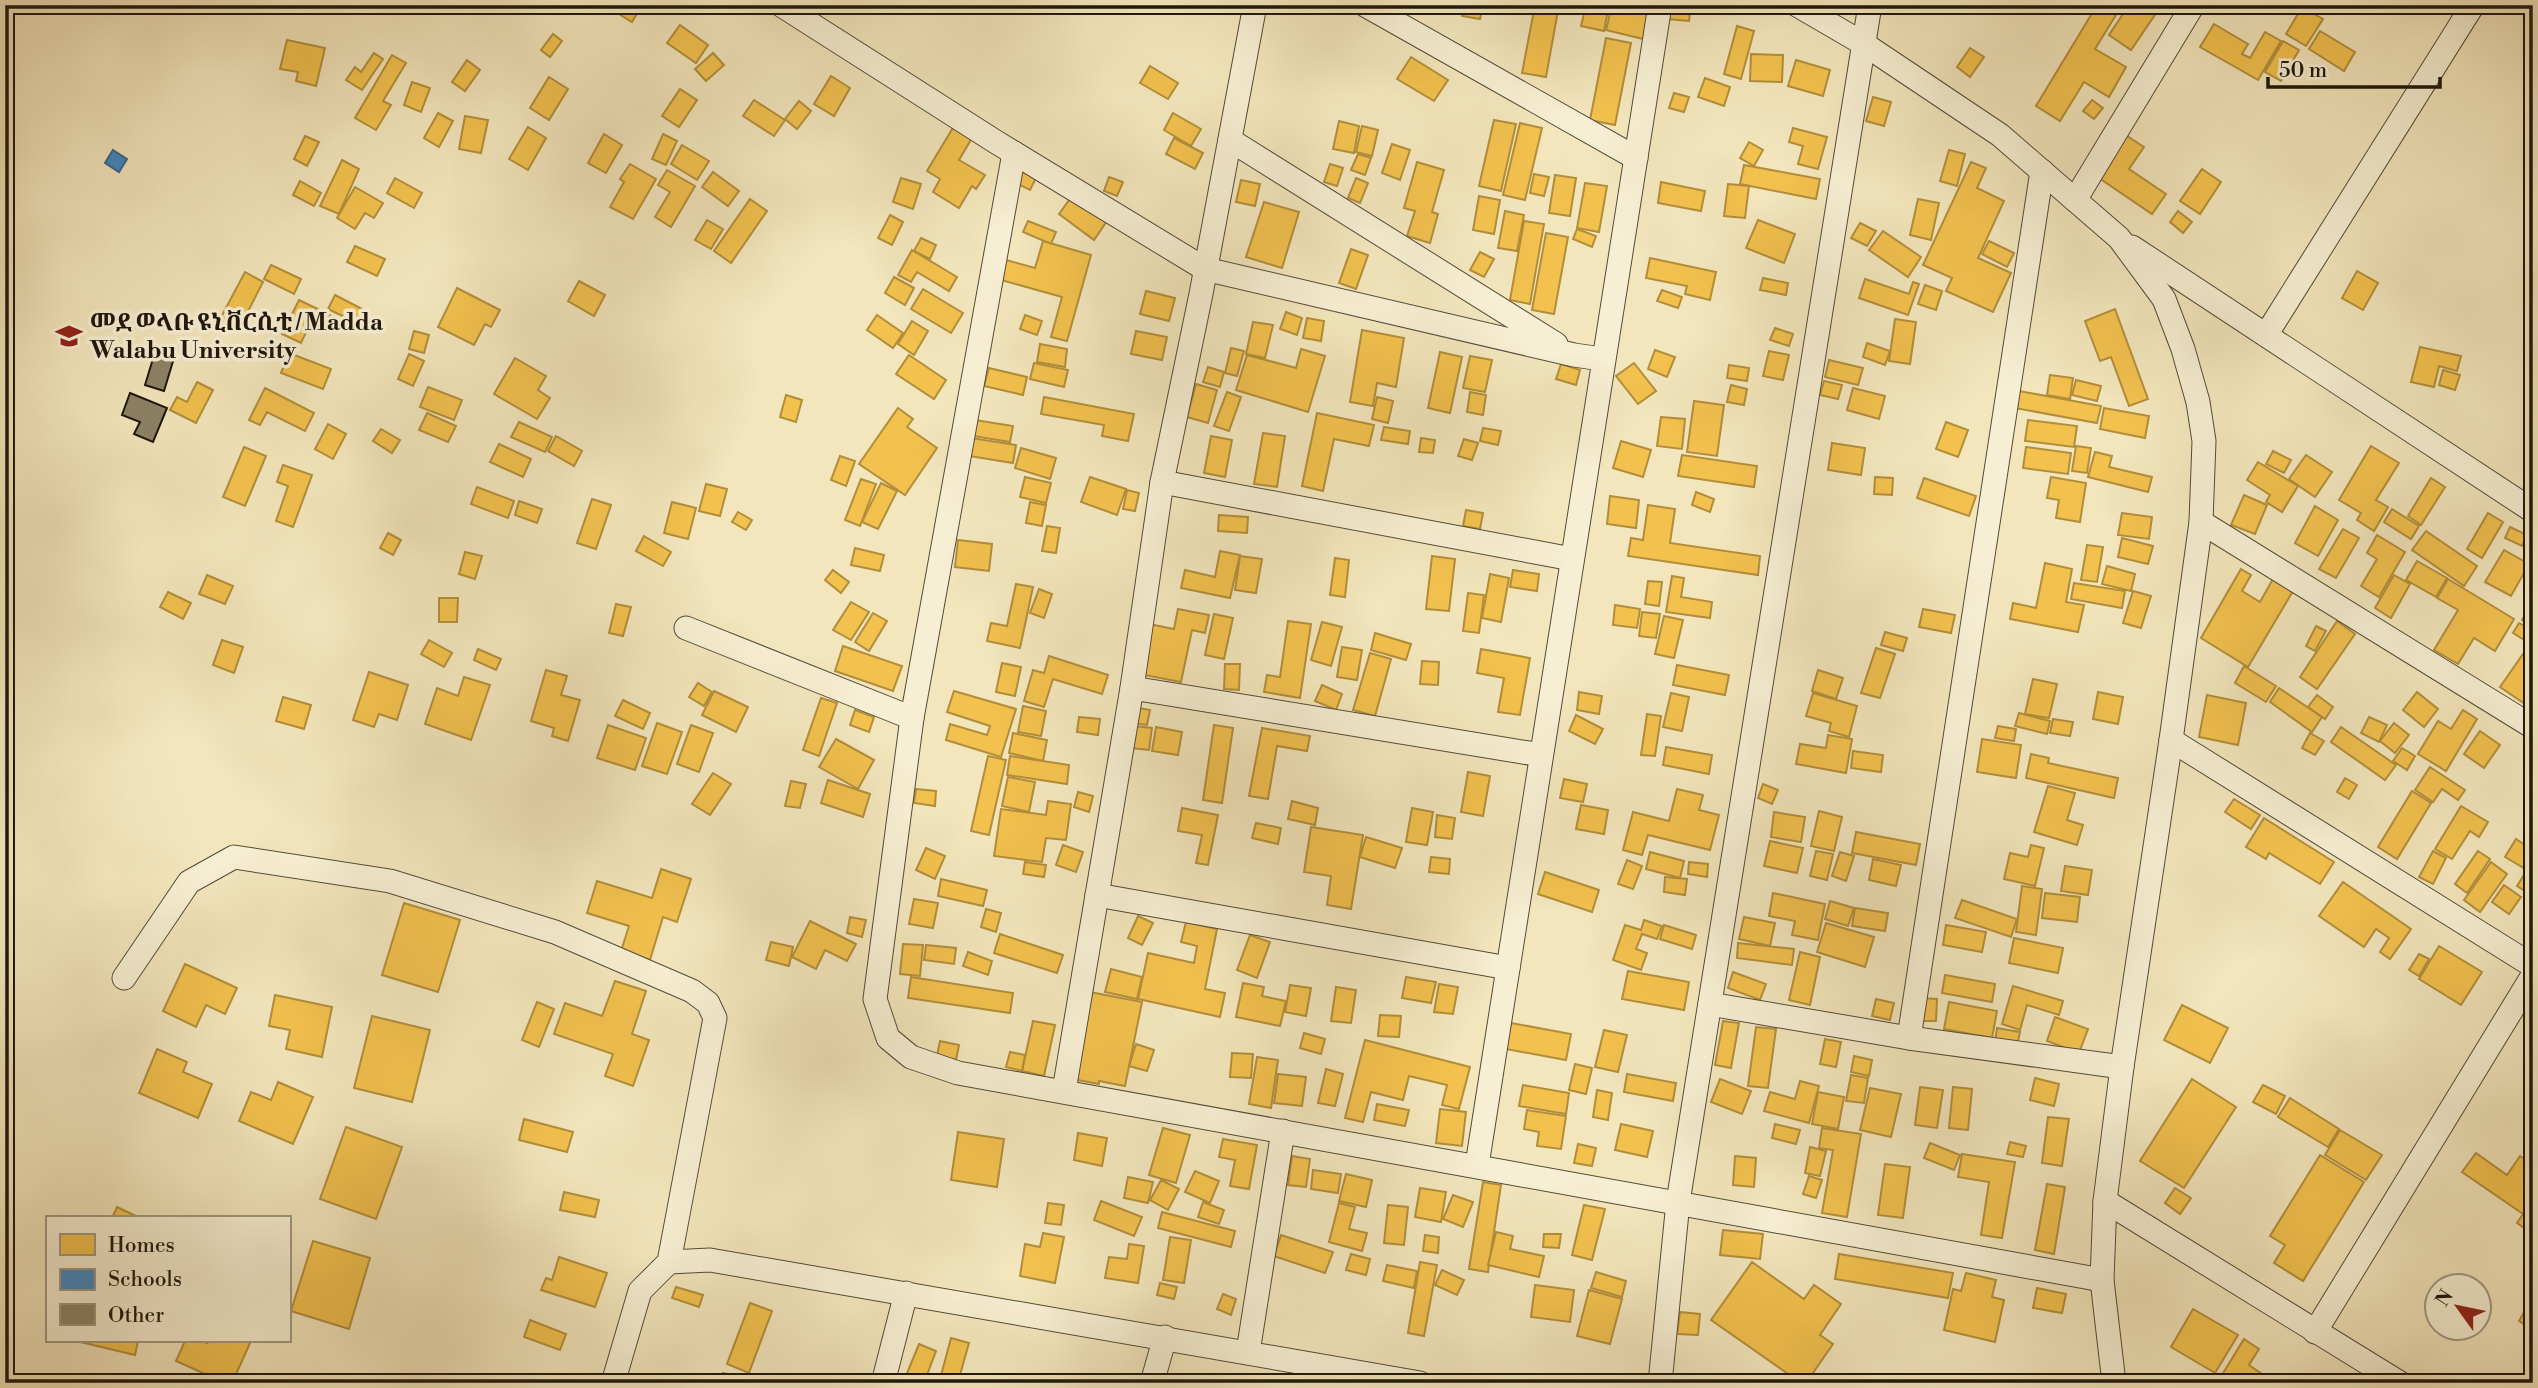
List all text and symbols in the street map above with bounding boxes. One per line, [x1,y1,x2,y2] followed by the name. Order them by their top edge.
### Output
[2268,46,2440,90] scale bar
[2279,58,2327,84] text: 50 m
[89,308,384,366] place label: መደ ወላቡ ዩኒቨርሲቲ / Madda Walabu University
[54,321,84,351] school or university icon: መደ ወላቡ ዩኒቨርሲቲ / Madda Walabu University
[46,1216,290,1342] legend
[108,1233,175,1259] text: Homes
[108,1267,182,1293] text: Schools
[2422,1272,2492,1342] north arrow
[2430,1285,2459,1311] text: N
[108,1303,164,1329] text: Other

